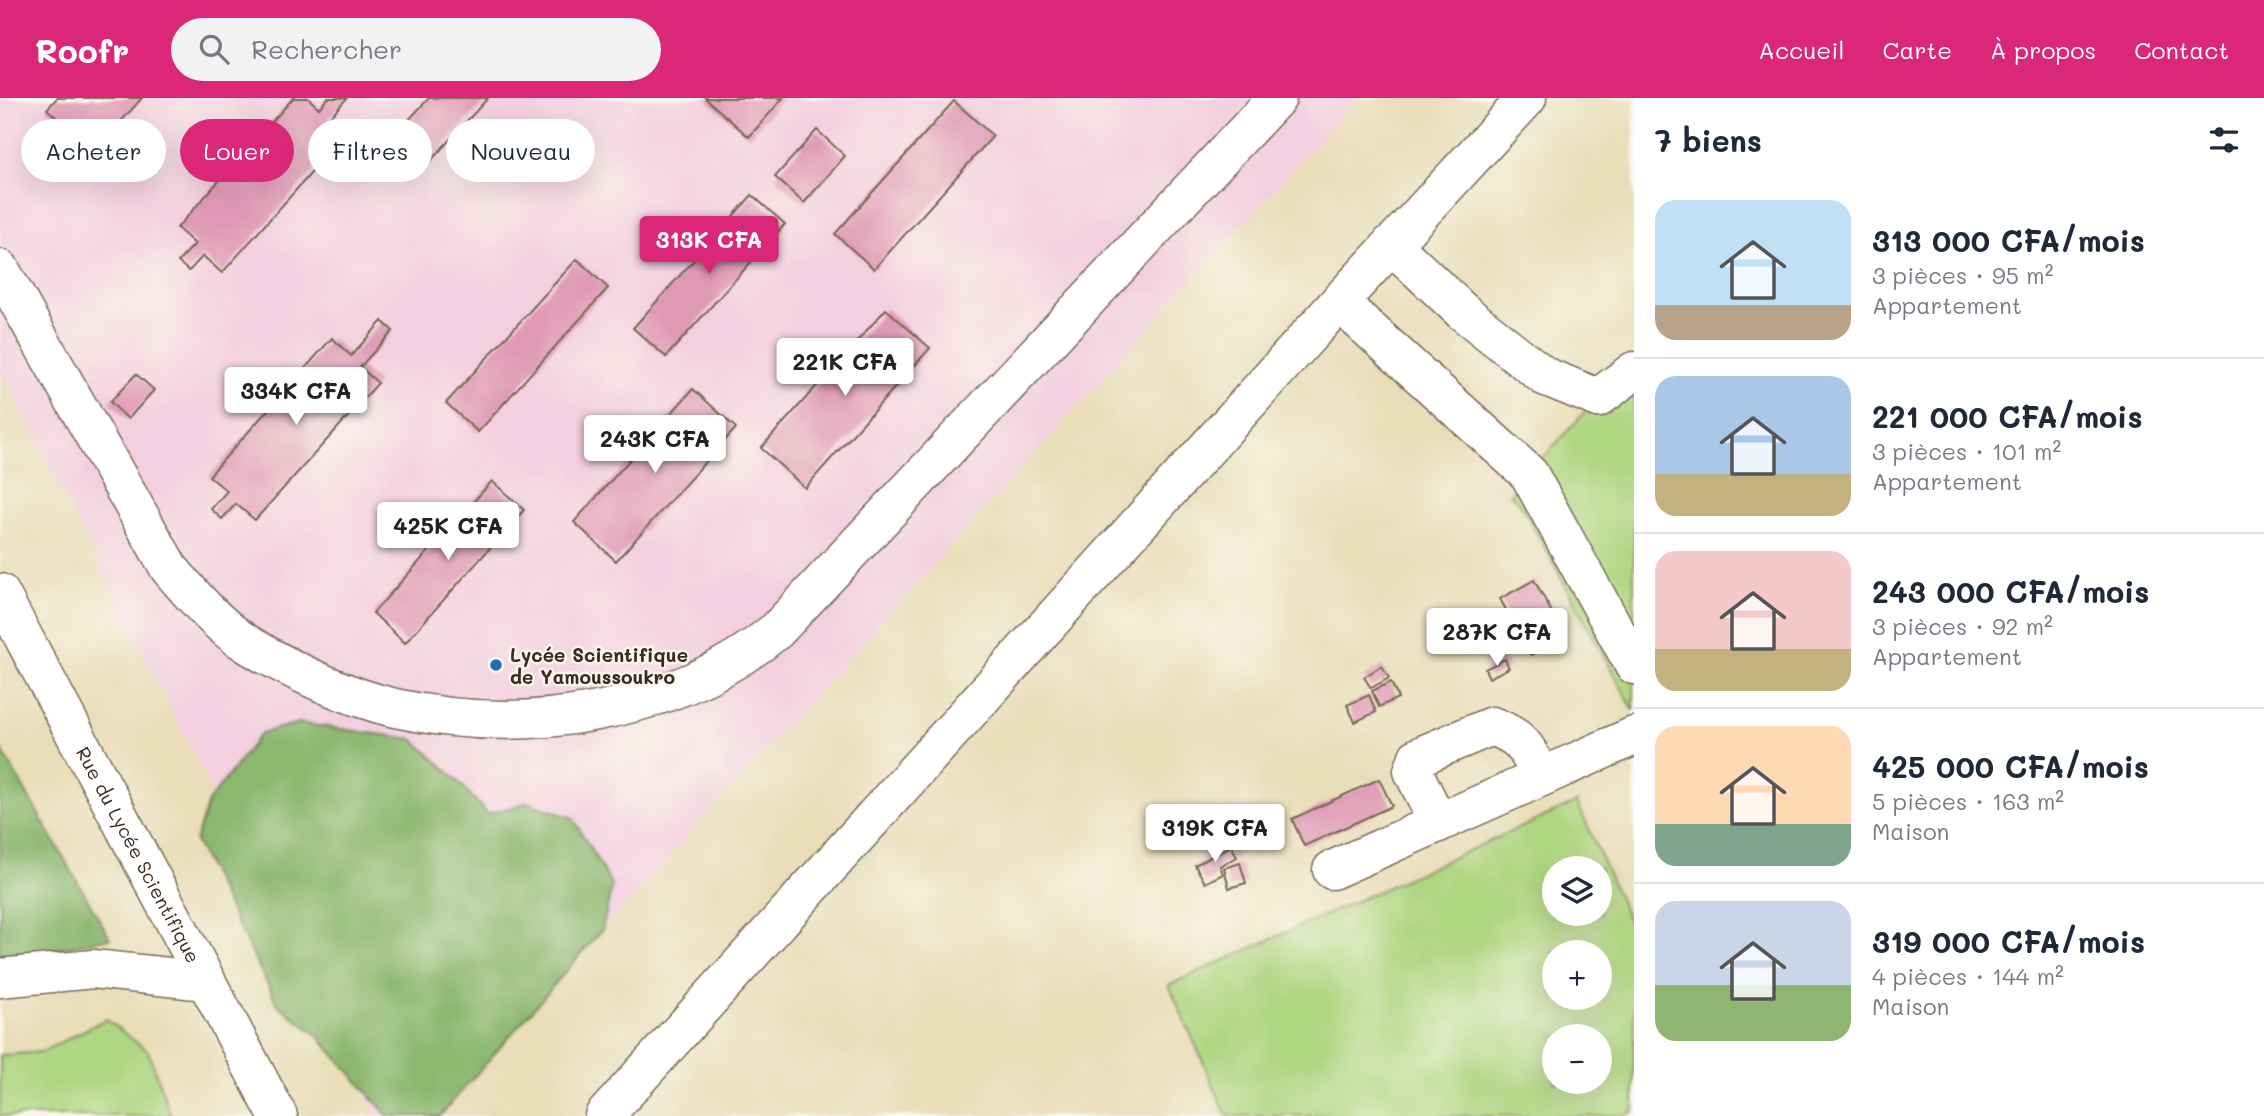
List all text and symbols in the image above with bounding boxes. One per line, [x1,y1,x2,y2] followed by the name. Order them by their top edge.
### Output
[171,18,661,81] search box
[35,28,129,71] text: Roofr
[195,30,233,68] icon: search
[251,32,402,66] text: Rechercher
[1758,34,1844,65] text: Accueil
[1882,34,1952,65] text: Carte
[1990,34,2096,65] text: À propos
[2134,34,2229,65] text: Contact
[21,119,166,182] chip: Acheter
[180,119,294,182] chip: Louer
[308,119,432,182] chip: Filtres
[446,119,595,182] chip: Nouveau
[1655,120,1762,160] text: 7 biens
[2205,121,2243,159] icon: filters
[637,216,781,276] pin: 313K CFA
[1872,220,2145,260] text: 313 000 CFA/mois
[656,224,762,254] text: 313K CFA
[1711,228,1795,312] icon: home
[1872,260,2053,290] text: 3 pièces · 95 m²
[1872,290,2022,320] text: Appartement
[773,338,917,398] pin: 221K CFA
[793,346,897,376] text: 221K CFA
[224,368,368,427] pin: 334K CFA
[240,375,352,405] text: 334K CFA
[1872,396,2143,436] text: 221 000 CFA/mois
[1711,404,1795,488] icon: home
[583,416,727,475] pin: 243K CFA
[600,423,710,453] text: 243K CFA
[1872,436,2061,466] text: 3 pièces · 101 m²
[1872,466,2022,496] text: Appartement
[376,503,520,562] pin: 425K CFA
[393,510,503,540] text: 425K CFA
[1872,571,2149,611] text: 243 000 CFA/mois
[1711,579,1795,663] icon: home
[1425,608,1569,668] pin: 287K CFA
[1872,611,2053,641] text: 3 pièces · 92 m²
[1443,616,1551,646] text: 287K CFA
[1872,641,2022,671] text: Appartement
[510,642,688,689] place label: Lycée Scientifique de Yamoussoukro
[488,657,504,673] marker: Lycée Scientifique de Yamoussoukro
[71,742,207,967] street label: Rue du Lycée Scientifique
[1872,746,2149,786] text: 425 000 CFA/mois
[1711,754,1795,838] icon: home
[1872,786,2064,816] text: 5 pièces · 163 m²
[1143,804,1287,864] pin: 319K CFA
[1162,812,1268,842] text: 319K CFA
[1872,816,1949,846] text: Maison
[1542,856,1612,1094] map controls
[1542,856,1612,926] button: layers
[1872,921,2145,961] text: 319 000 CFA/mois
[1711,929,1795,1013] icon: home
[1542,940,1612,1010] button: +
[1872,961,2064,991] text: 4 pièces · 144 m²
[1872,991,1949,1021] text: Maison
[1542,1024,1612,1094] button: −

